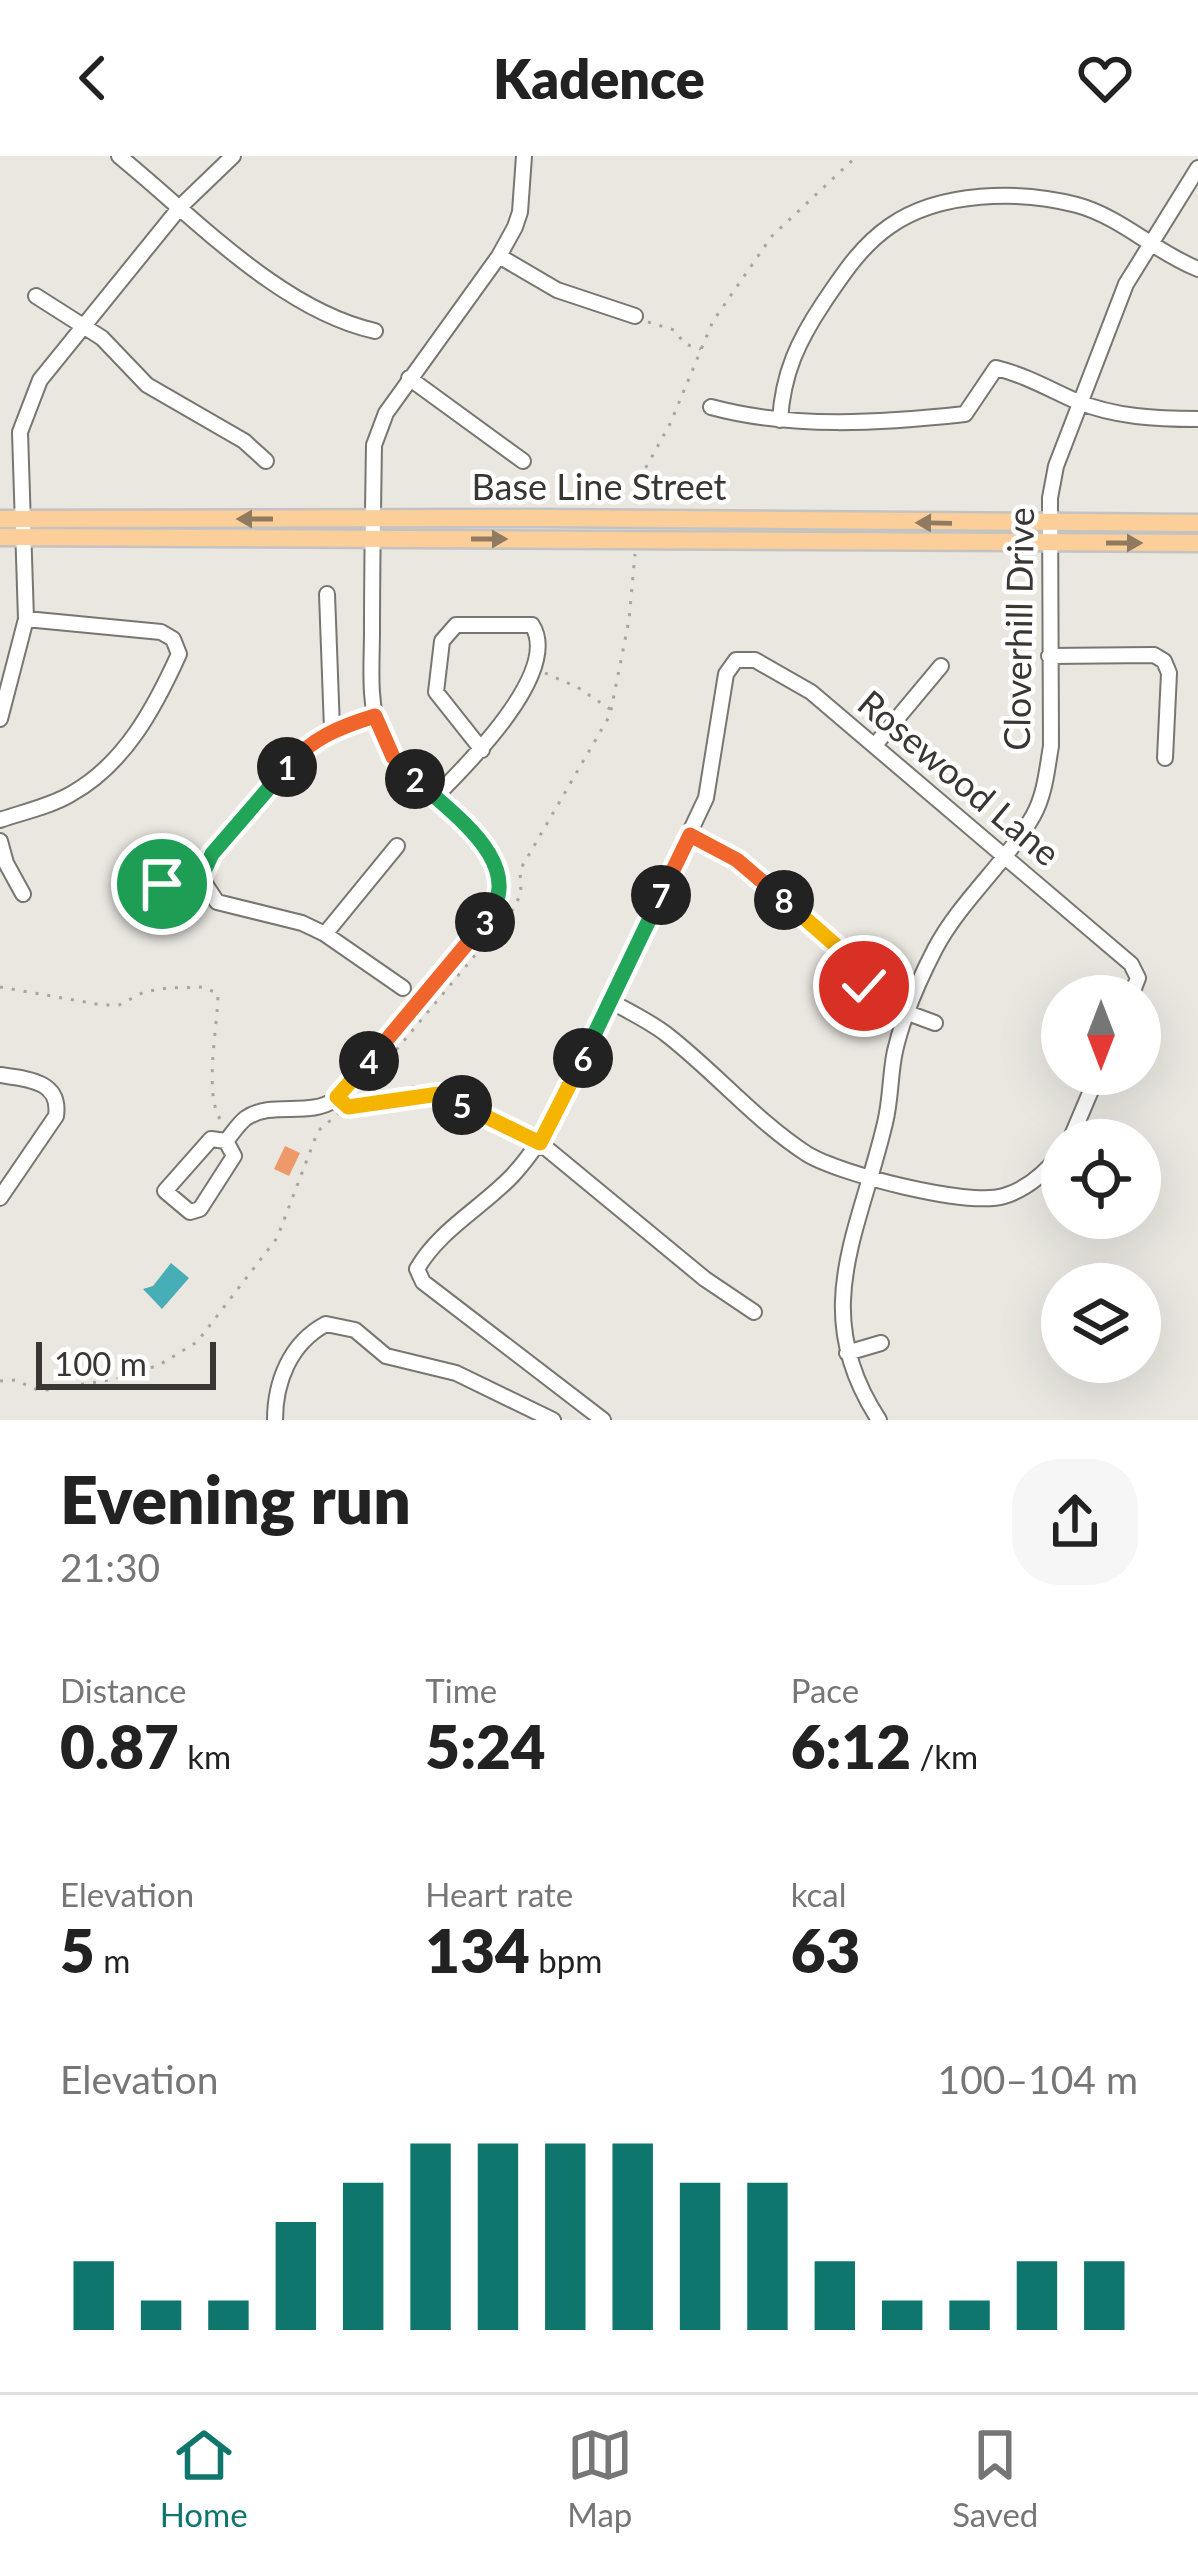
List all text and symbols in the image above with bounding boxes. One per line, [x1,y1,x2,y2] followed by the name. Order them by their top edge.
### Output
[60,45,126,111] icon: back
[1072,45,1138,111] icon: heart
[493,46,705,111] text: Kadence
[472,464,727,508] street label: Base Line Street
[994,507,1042,751] street label: Cloverhill Drive
[235,509,273,529] one-way arrow
[914,513,952,532] one-way arrow
[471,529,509,549] one-way arrow
[1106,533,1144,552] one-way arrow
[850,680,1070,874] street label: Rosewood Lane
[257,737,317,797] pin: 1
[277,747,297,787] text: 1
[385,749,445,809] pin: 2
[405,759,425,799] text: 2
[111,833,213,935] pin
[129,851,195,917] icon: arrive
[631,865,691,925] pin: 7
[754,870,814,930] pin: 8
[651,875,671,915] text: 7
[774,880,794,920] text: 8
[455,892,515,952] pin: 3
[475,902,495,942] text: 3
[813,935,915,1037] pin
[831,953,897,1019] icon: check
[1041,975,1161,1095] north arrow
[1041,975,1161,1383] map controls
[553,1028,613,1088] pin: 6
[339,1031,399,1091] pin: 4
[573,1038,593,1078] text: 6
[359,1041,379,1081] text: 4
[432,1075,492,1135] pin: 5
[452,1085,472,1125] text: 5
[1041,1119,1161,1239] button: locate
[1041,1263,1161,1383] button: layers
[36,1336,216,1389] scale bar
[54,1343,147,1383] text: 100 m
[60,1459,411,1538] text: Evening run
[1012,1459,1138,1585] button: share
[60,1544,160,1590] text: 21:30
[60,1670,187,1710] text: Distance
[425,1670,497,1710] text: Time
[791,1670,859,1710] text: Pace
[60,1710,179,1782] text: 0.87
[425,1710,546,1782] text: 5:24
[791,1710,911,1782] text: 6:12
[179,1736,231,1776] text: km
[911,1736,978,1776] text: /km
[60,1874,194,1914] text: Elevation
[425,1874,573,1914] text: Heart rate
[791,1874,846,1914] text: kcal
[60,1914,95,1986] text: 5
[425,1914,530,1986] text: 134
[791,1914,860,1986] text: 63
[95,1940,130,1980] text: m
[530,1940,602,1980] text: bpm
[60,2056,218,2102] text: Elevation
[938,2056,1138,2102] text: 100–104 m
[160,2422,248,2534] tab: Home
[567,2422,633,2534] tab: Map
[952,2422,1038,2534] tab: Saved

